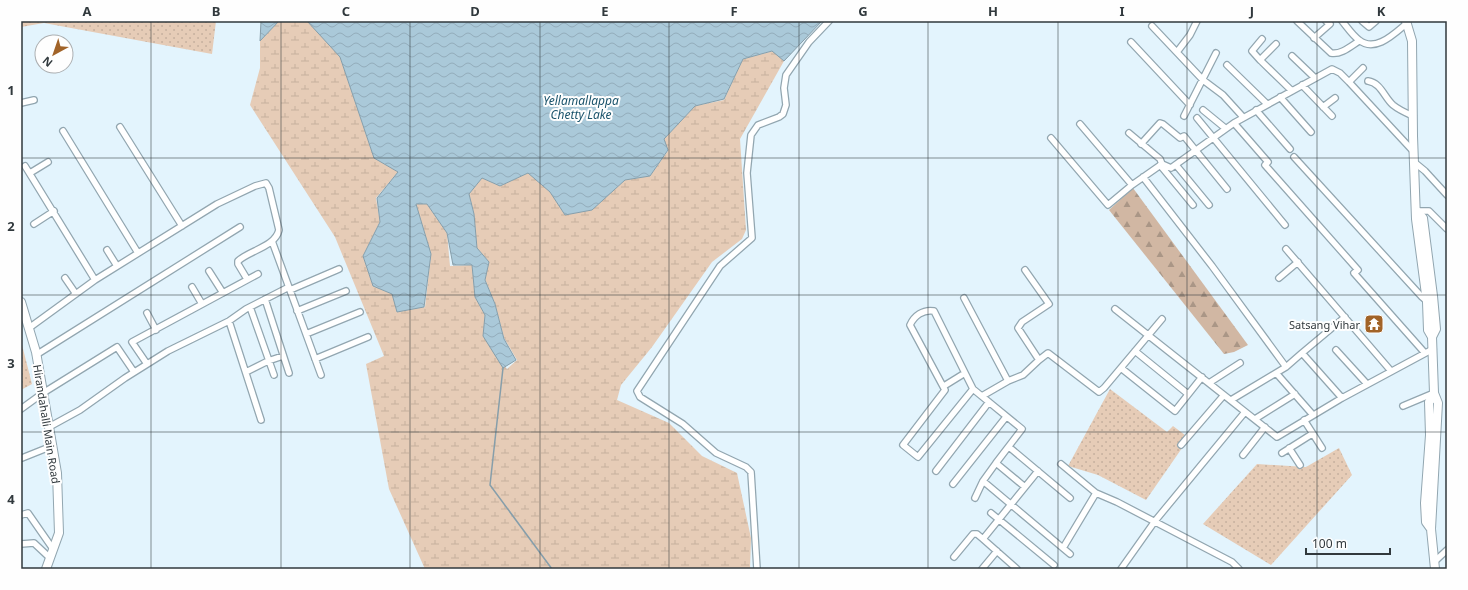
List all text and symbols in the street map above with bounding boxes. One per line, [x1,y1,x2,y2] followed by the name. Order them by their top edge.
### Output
[83,2,92,20] text: A
[212,2,220,20] text: B
[342,2,350,20] text: C
[470,2,480,20] text: D
[601,2,609,20] text: E
[730,2,738,20] text: F
[858,2,868,20] text: G
[988,2,998,20] text: H
[1119,2,1125,20] text: I
[1249,2,1254,20] text: J
[1377,2,1386,20] text: K
[34,34,74,74] north arrow
[39,53,56,71] text: N
[7,81,15,99] text: 1
[543,92,619,123] water label: Yellamallappa Chetty Lake
[7,217,15,235] text: 2
[1363,313,1385,335] temple icon: Satsang Vihar
[1289,317,1360,332] place label: Satsang Vihar
[7,354,15,372] text: 3
[30,363,64,485] street label: Hirandahalli Main Road
[7,490,15,508] text: 4
[1306,530,1390,556] scale bar
[1312,535,1347,552] text: 100 m

